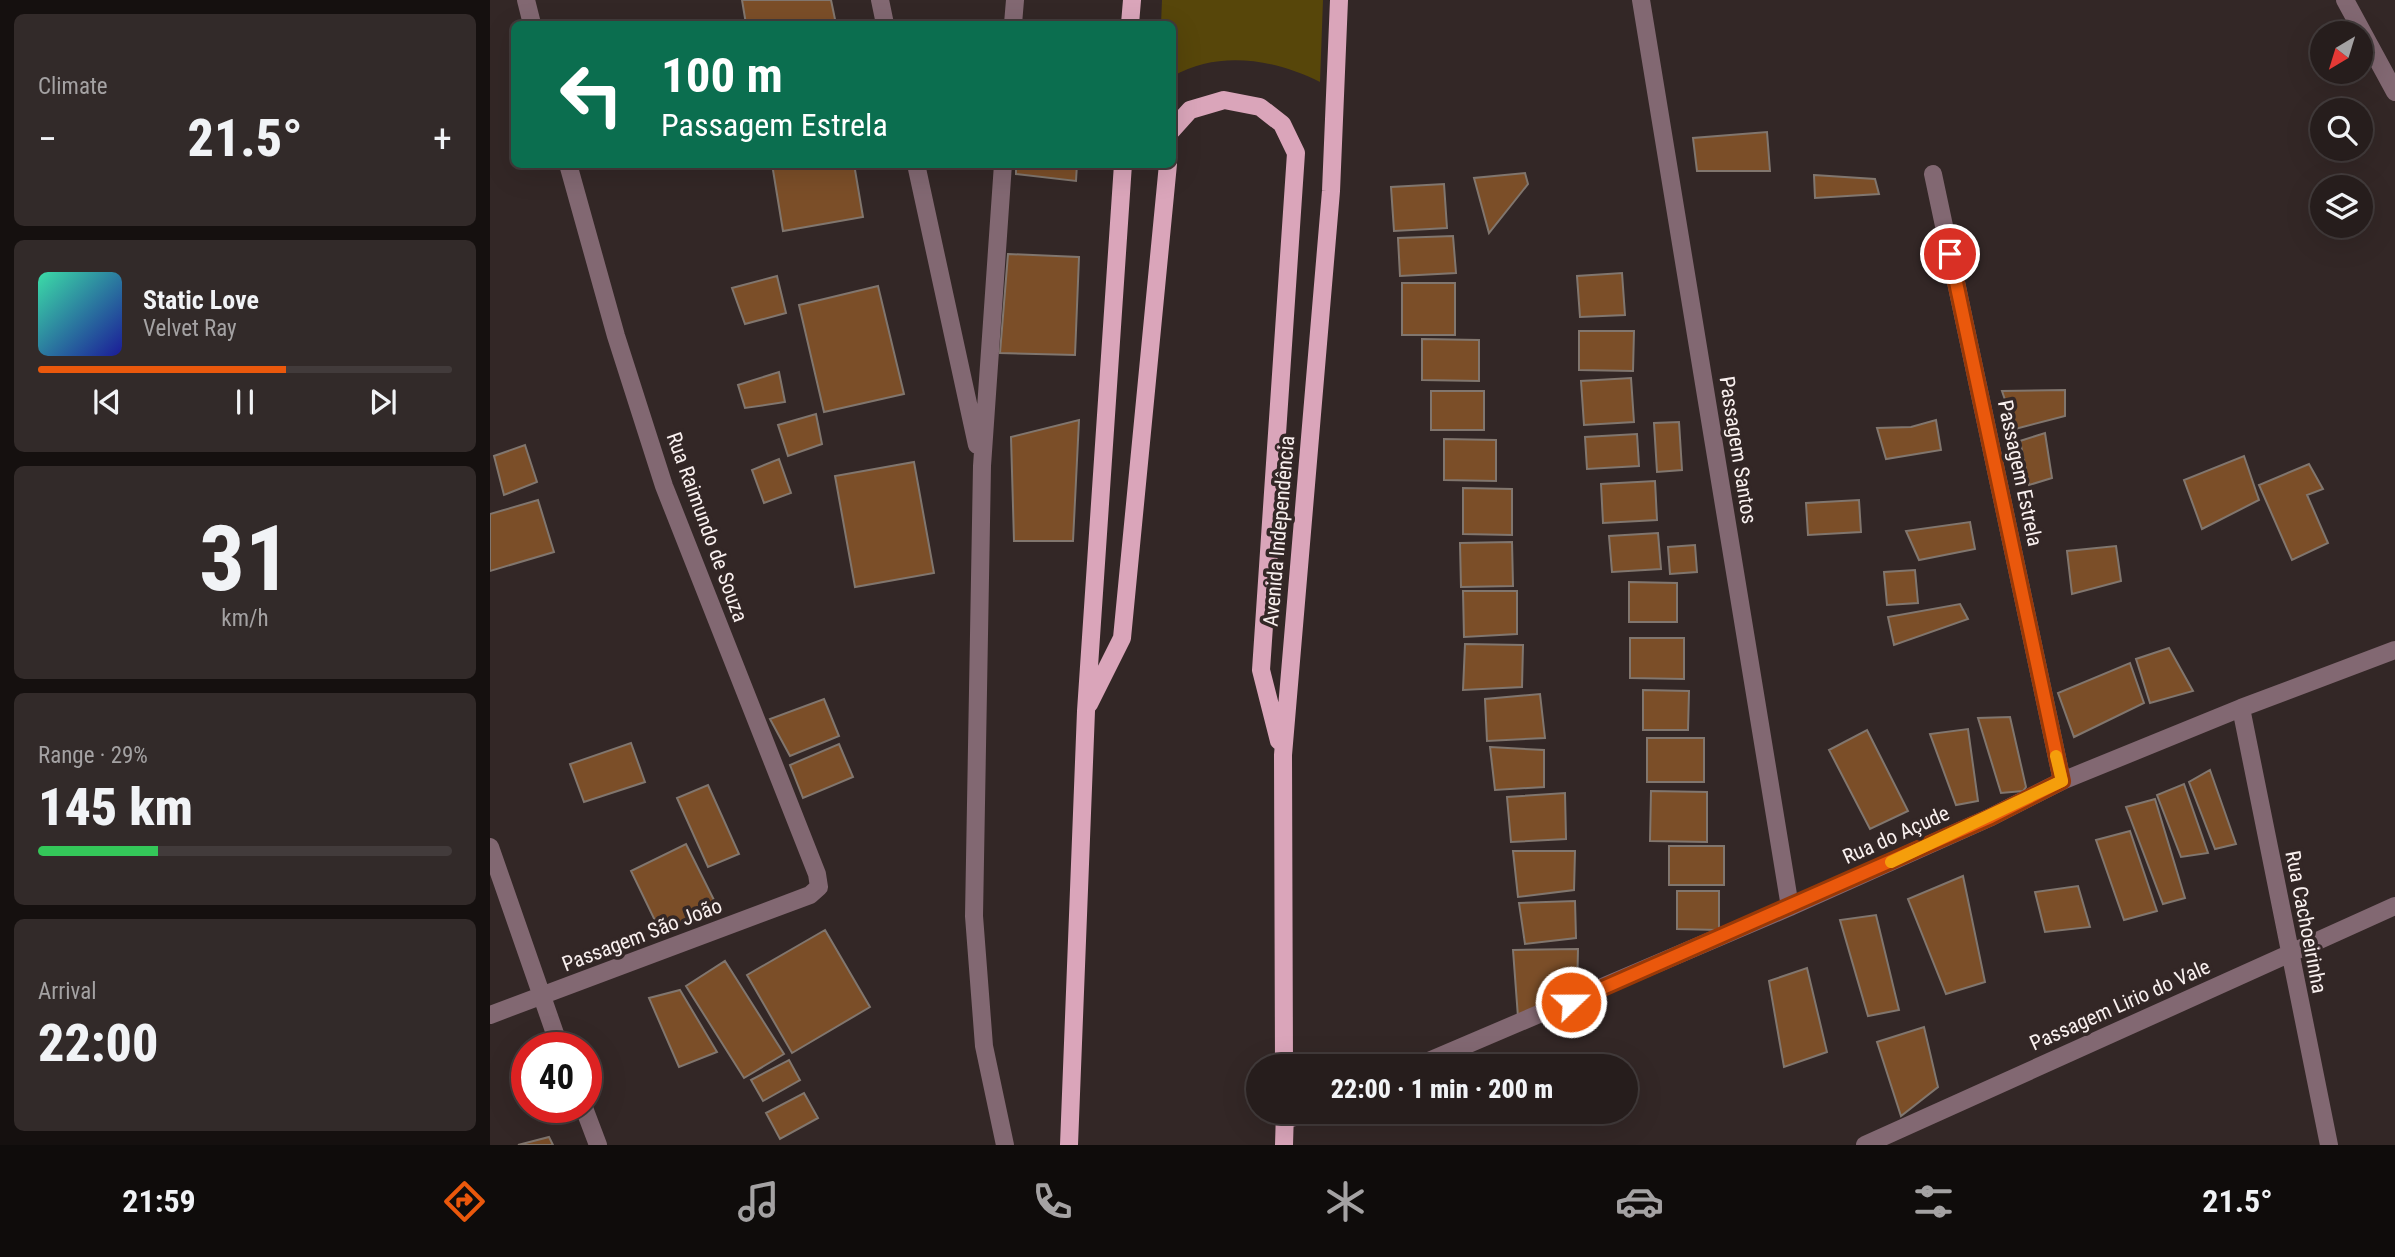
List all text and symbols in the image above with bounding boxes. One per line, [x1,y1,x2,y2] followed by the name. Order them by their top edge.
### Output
[2310,21,2373,84] north arrow
[2310,21,2373,238] map controls
[661,47,783,104] text: 100 m
[546,49,637,140] icon: left
[38,73,108,100] text: Climate
[2310,98,2373,161] button: search
[661,106,888,144] text: Passagem Estrela
[187,108,303,169] text: 21.5°
[38,117,57,161] text: −
[433,117,452,161] text: +
[2310,175,2373,238] button: layers
[1920,224,1980,284] pin
[1931,235,1969,273] icon: arrive
[143,285,259,315] text: Static Love
[143,315,237,342] text: Velvet Ray
[1715,375,1761,525] street label: Passagem Santos
[88,383,126,421] icon: previous
[226,383,264,421] icon: pause
[364,383,402,421] icon: next
[1993,398,2047,548] street label: Passagem Estrela
[662,429,752,625] street label: Rua Raimundo de Souza
[1259,434,1299,628] street label: Avenida Independência
[199,506,291,612] text: 31
[221,605,269,632] text: km/h
[38,742,148,769] text: Range · 29%
[38,777,193,838] text: 145 km
[1839,801,1953,869] street label: Rua do Açude
[2280,849,2332,995] street label: Rua Cachoeirinha
[559,893,725,977] street label: Passagem São João
[2026,954,2214,1056] street label: Passagem Lirio do Vale
[1534,965,1608,1039] position arrow
[38,978,97,1005] text: Arrival
[38,1013,158,1074] text: 22:00
[511,1032,602,1123] speed limit sign: 40
[1331,1074,1553,1104] text: 22:00 · 1 min · 200 m
[440,1177,489,1226] icon: directions
[734,1177,783,1226] icon: music
[1028,1177,1077,1226] icon: phone
[1321,1177,1370,1226] icon: climate
[1615,1177,1664,1226] icon: car
[1909,1177,1958,1226] icon: filters
[122,1182,196,1220] text: 21:59
[2202,1182,2273,1220] text: 21.5°

